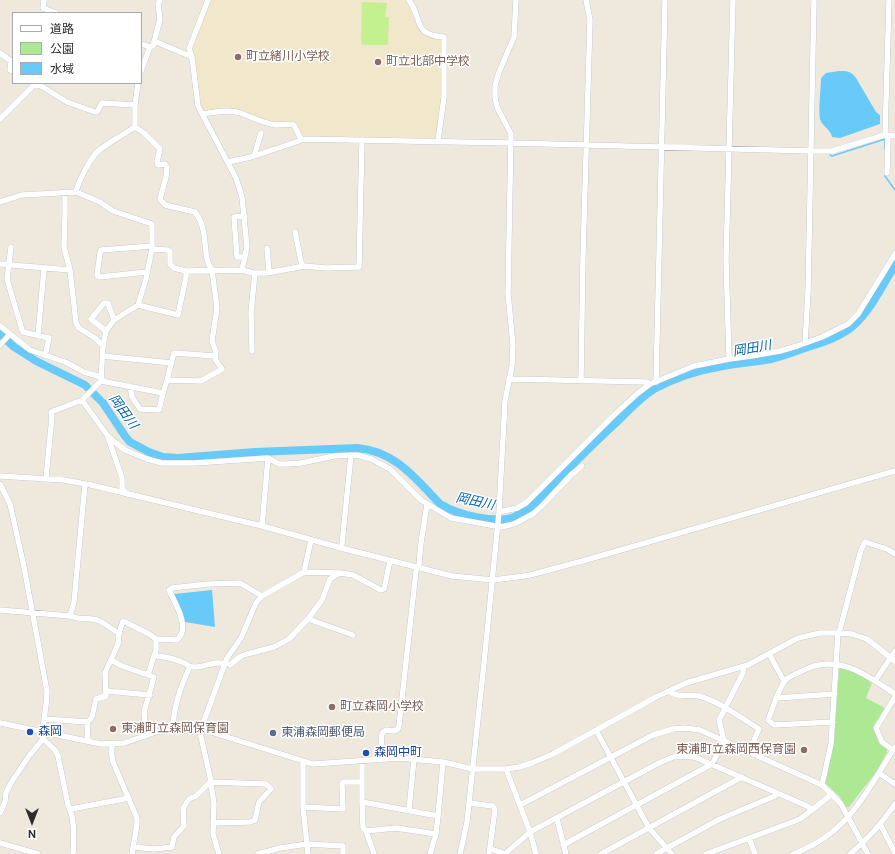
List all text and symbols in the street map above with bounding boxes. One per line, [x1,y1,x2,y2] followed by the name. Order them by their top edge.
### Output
[12,12,142,84] legend
[50,21,74,37] text: 道路
[50,41,74,57] text: 公園
[246,50,330,64] place label: 町立緒川小学校
[233,52,243,62] marker: 町立緒川小学校
[386,55,470,69] place label: 町立北部中学校
[373,57,383,67] marker: 町立北部中学校
[50,61,74,77] text: 水域
[731,338,773,360] water label: 岡田川
[105,392,141,432] water label: 岡田川
[454,490,496,514] water label: 岡田川
[340,700,424,714] place label: 町立森岡小学校
[327,702,337,712] marker: 町立森岡小学校
[121,722,229,736] place label: 東浦町立森岡保育園
[108,724,118,734] marker: 東浦町立森岡保育園
[38,725,62,739] place label: 森岡
[281,726,365,740] place label: 東浦森岡郵便局
[25,727,35,737] marker: 森岡
[268,728,278,738] marker: 東浦森岡郵便局
[676,743,796,757] place label: 東浦町立森岡西保育園
[799,745,809,755] marker: 東浦町立森岡西保育園
[374,746,422,760] place label: 森岡中町
[361,748,371,758] marker: 森岡中町
[12,802,52,842] north arrow
[28,827,36,841] text: N

